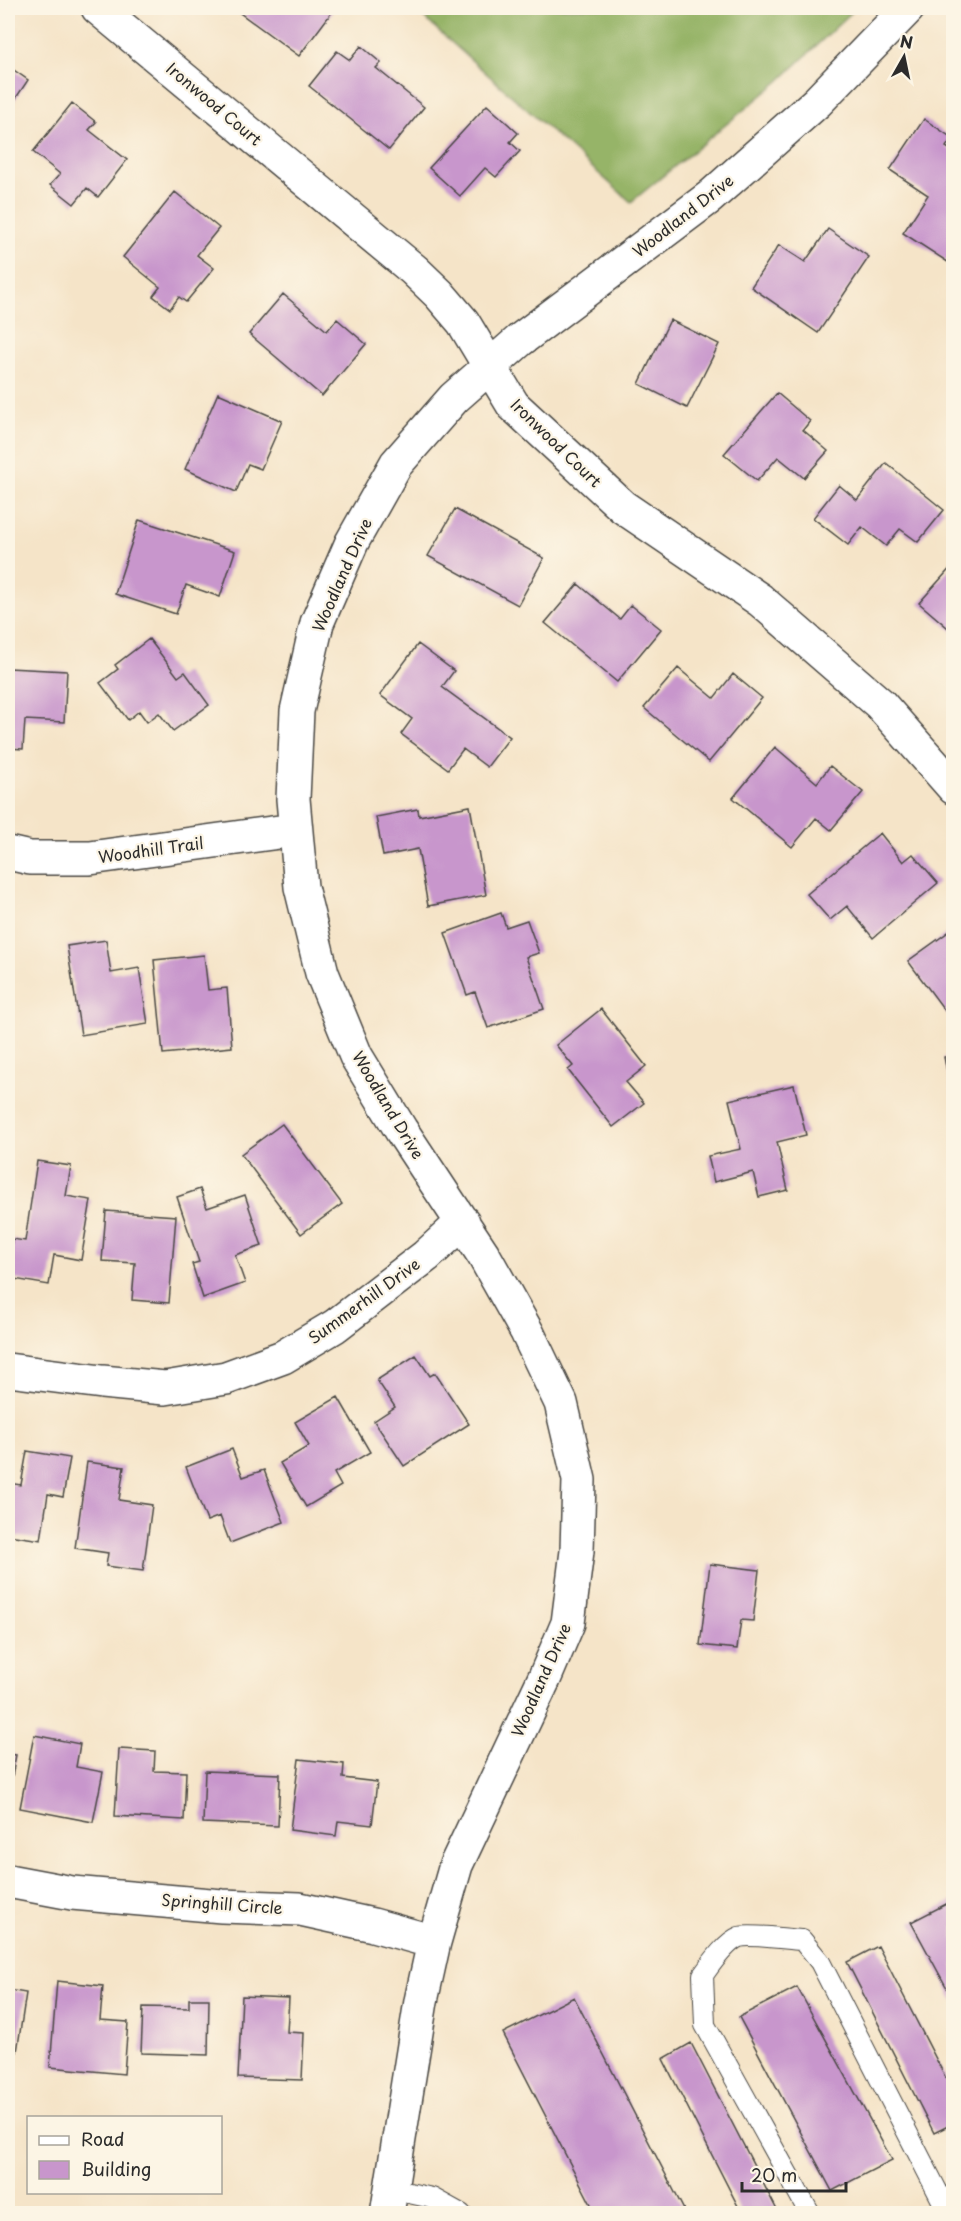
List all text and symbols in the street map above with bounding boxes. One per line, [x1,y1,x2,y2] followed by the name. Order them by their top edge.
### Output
[874,27,934,87] north arrow
[898,28,915,54] text: N
[161,56,268,151] street label: Ironwood Court
[627,168,738,262] street label: Woodland Drive
[506,392,608,492] street label: Ironwood Court
[305,514,377,635] street label: Woodland Drive
[97,830,205,868] street label: Woodhill Trail
[347,1046,431,1163] street label: Woodland Drive
[302,1251,424,1349] street label: Summerhill Drive
[504,1619,576,1740] street label: Woodland Drive
[161,1887,284,1919] street label: Springhill Circle
[27,2116,222,2194] legend
[81,2125,125,2152] text: Road
[81,2155,151,2182] text: Building
[742,2155,846,2193] scale bar
[751,2161,797,2188] text: 20 m

